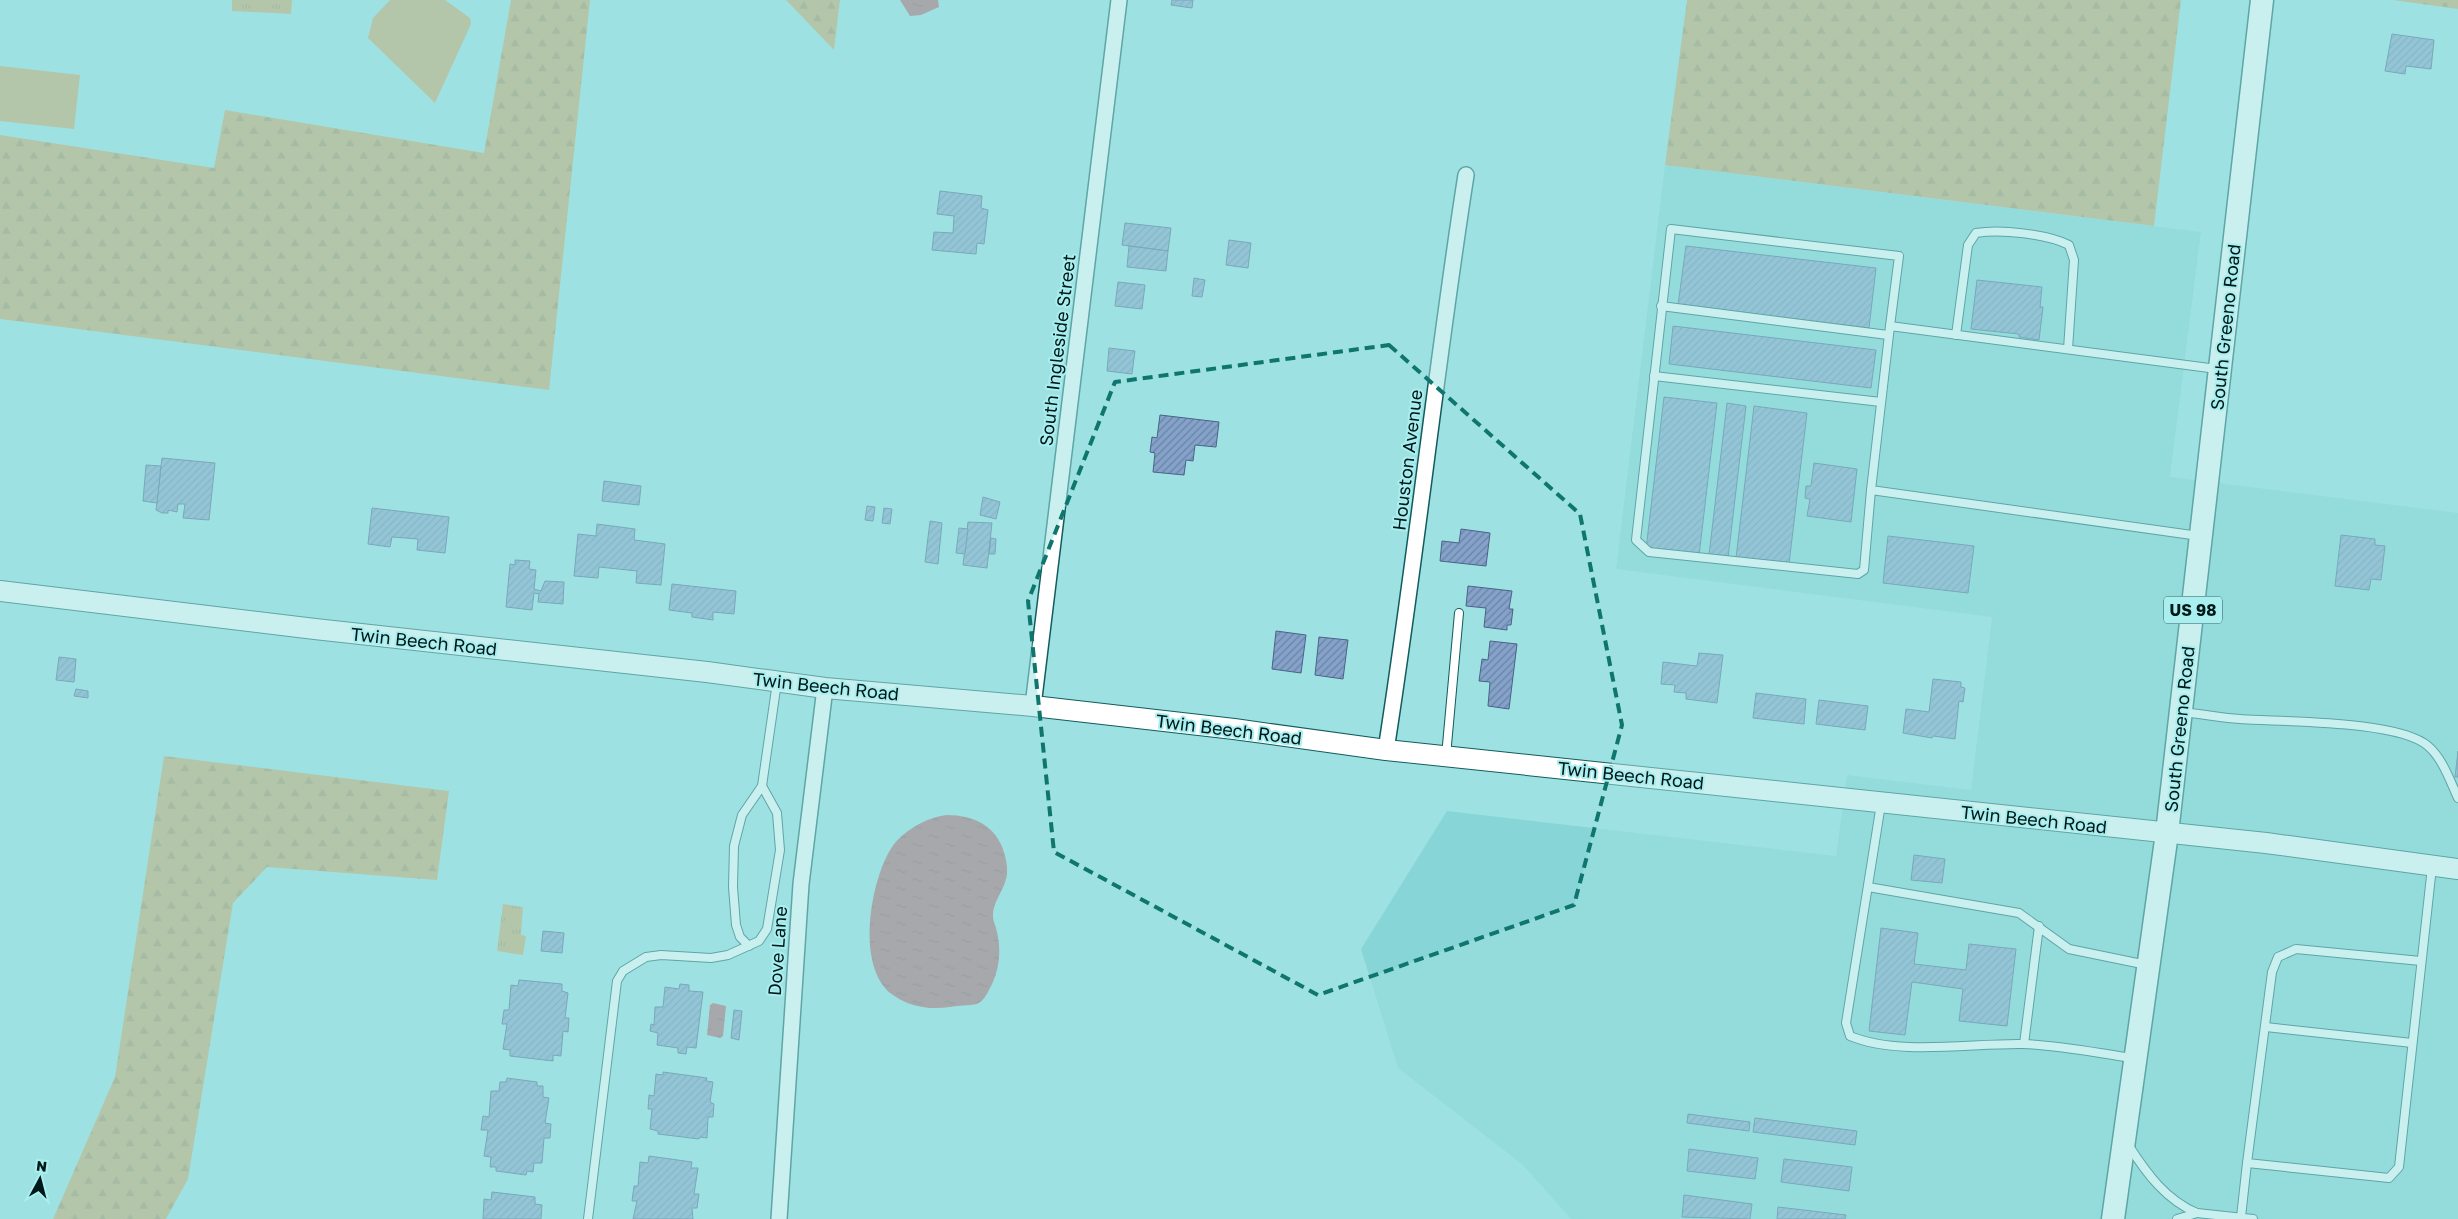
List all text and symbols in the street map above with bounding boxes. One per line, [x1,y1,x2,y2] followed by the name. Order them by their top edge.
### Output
[2205,243,2245,411] street label: South Greeno Road
[1034,253,1080,447] street label: South Ingleside Street
[1387,388,1427,532] street label: Houston Avenue
[2164,596,2222,624] road number: US 98
[350,622,498,660] street label: Twin Beech Road
[2159,645,2199,813] street label: South Greeno Road
[752,667,900,705] street label: Twin Beech Road
[1155,709,1303,749] street label: Twin Beech Road
[1557,756,1705,794] street label: Twin Beech Road
[1960,800,2108,838] street label: Twin Beech Road
[763,905,791,997] street label: Dove Lane
[15,1154,65,1204] north arrow
[35,1157,48,1175] text: N

